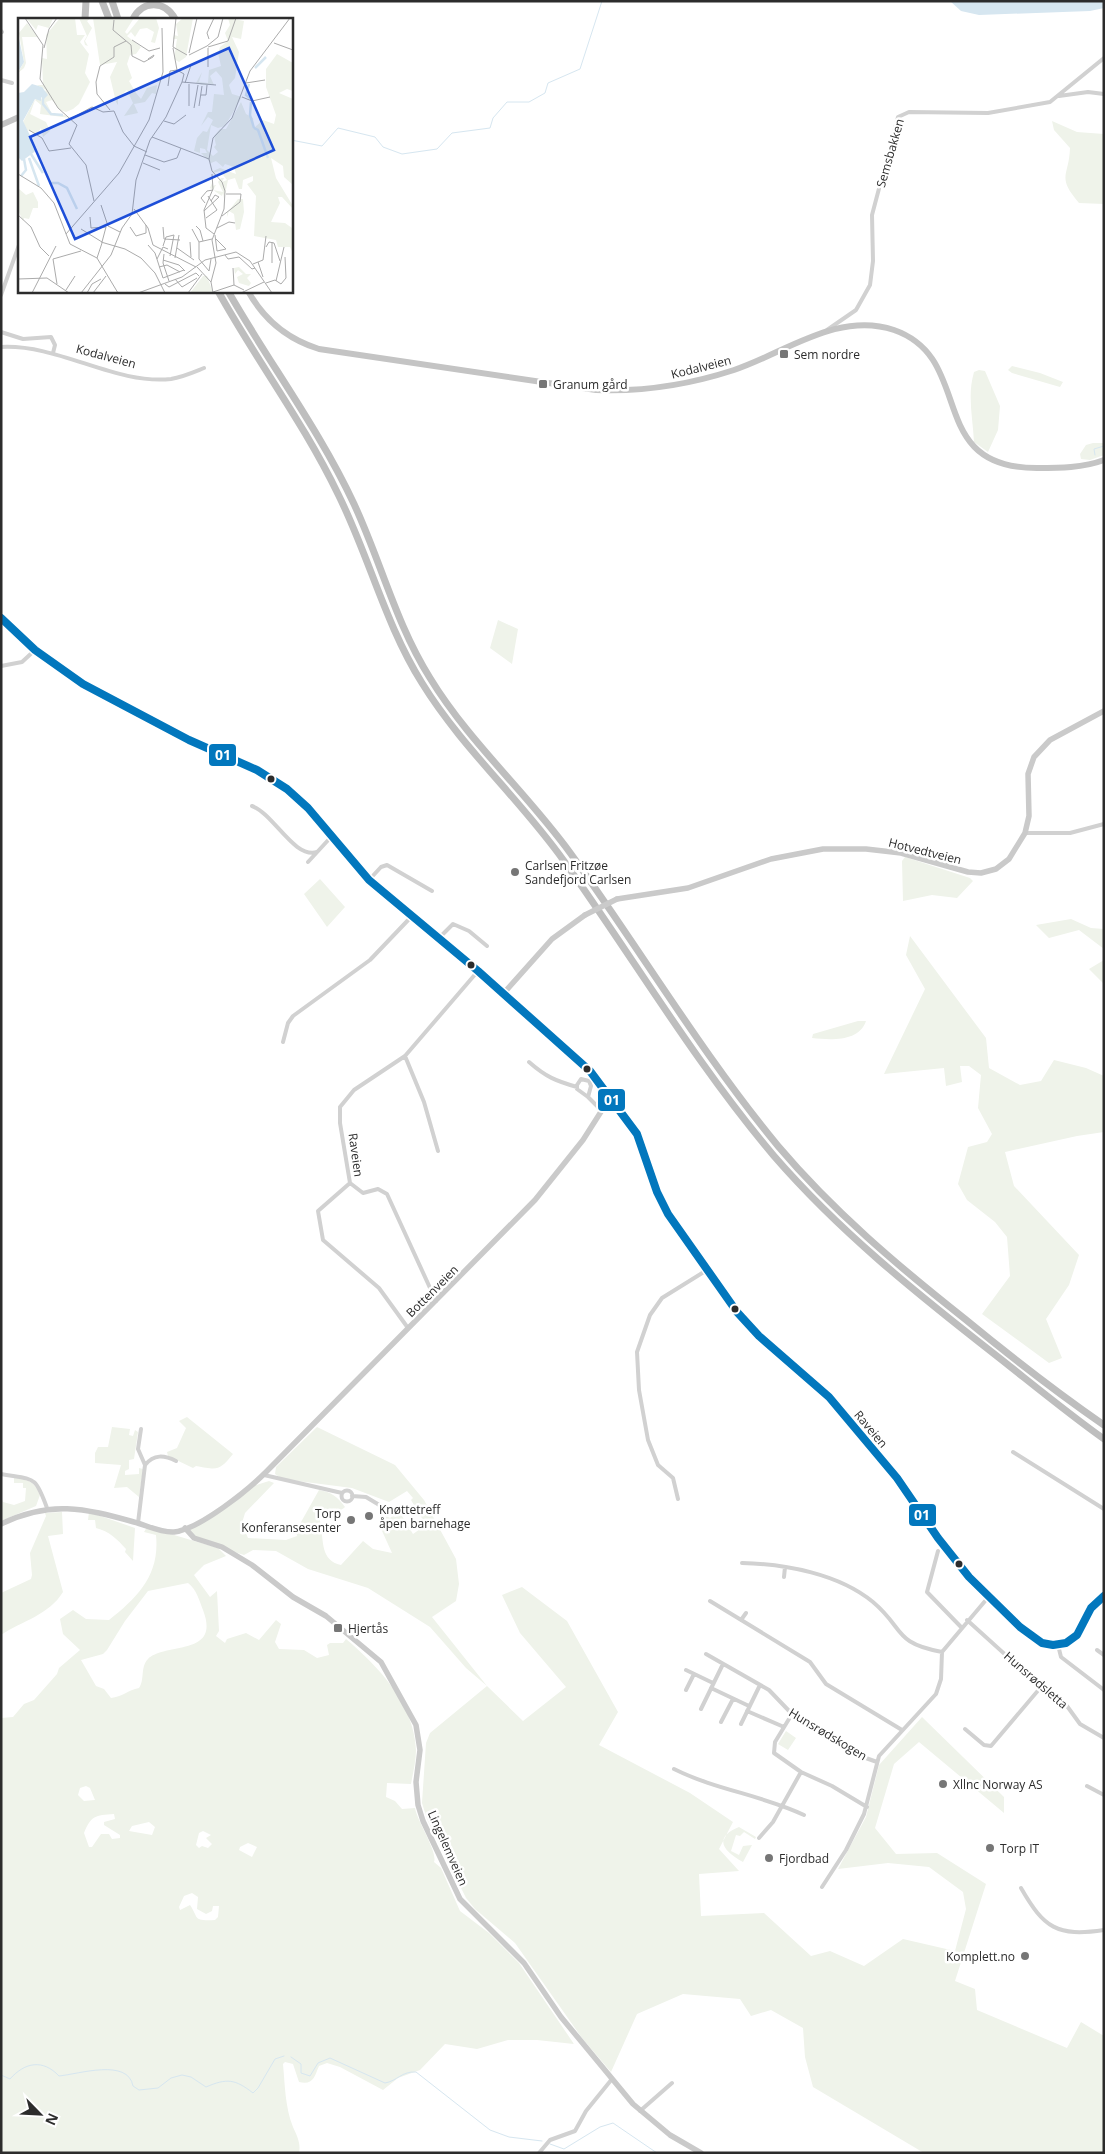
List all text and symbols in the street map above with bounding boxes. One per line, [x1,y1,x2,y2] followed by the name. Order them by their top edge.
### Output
[18,18,292,292] inset map
[872,117,908,189] street label: Semsbakken
[74,340,138,372] street label: Kodalveien
[794,346,860,363] place label: Sem nordre
[778,348,790,360] marker: Sem nordre
[669,351,733,383] street label: Kodalveien
[553,376,628,393] place label: Granum gård
[537,378,549,390] marker: Granum gård
[208,743,237,767] line badge: 01
[215,745,231,764] text: 01
[266,774,276,784] unlabelled marker
[887,834,963,868] street label: Hotvedtveien
[525,857,631,888] place label: Carlsen Fritzøe Sandefjord Carlsen
[509,866,521,878] marker: Carlsen Fritzøe Sandefjord Carlsen
[466,960,476,970] unlabelled marker
[582,1064,592,1074] unlabelled marker
[597,1088,626,1112] line badge: 01
[604,1090,620,1109] text: 01
[345,1132,367,1178] street label: Raveien
[402,1261,462,1321] street label: Bottenveien
[730,1304,740,1314] unlabelled marker
[850,1407,892,1451] street label: Raveien
[379,1501,471,1532] place label: Knøttetreff åpen barnehage
[908,1503,937,1527] line badge: 01
[241,1505,341,1536] place label: Torp Konferansesenter
[914,1505,930,1524] text: 01
[363,1510,375,1522] marker: Knøttetreff åpen barnehage
[345,1514,357,1526] marker: Torp Konferansesenter
[954,1559,964,1569] unlabelled marker
[348,1620,388,1637] place label: Hjertås
[332,1622,344,1634] marker: Hjertås
[1000,1648,1072,1712] street label: Hunsrødsletta
[786,1704,870,1764] street label: Hunsrødskogen
[953,1776,1043,1793] place label: Xllnc Norway AS
[937,1778,949,1790] marker: Xllnc Norway AS
[424,1808,472,1888] street label: Lingelemveien
[1000,1840,1040,1857] place label: Torp IT
[984,1842,996,1854] marker: Torp IT
[779,1850,829,1867] place label: Fjordbad
[763,1852,775,1864] marker: Fjordbad
[946,1948,1015,1965] place label: Komplett.no
[1019,1950,1031,1962] marker: Komplett.no
[15,2089,65,2139] north arrow
[41,2110,63,2129] text: N

